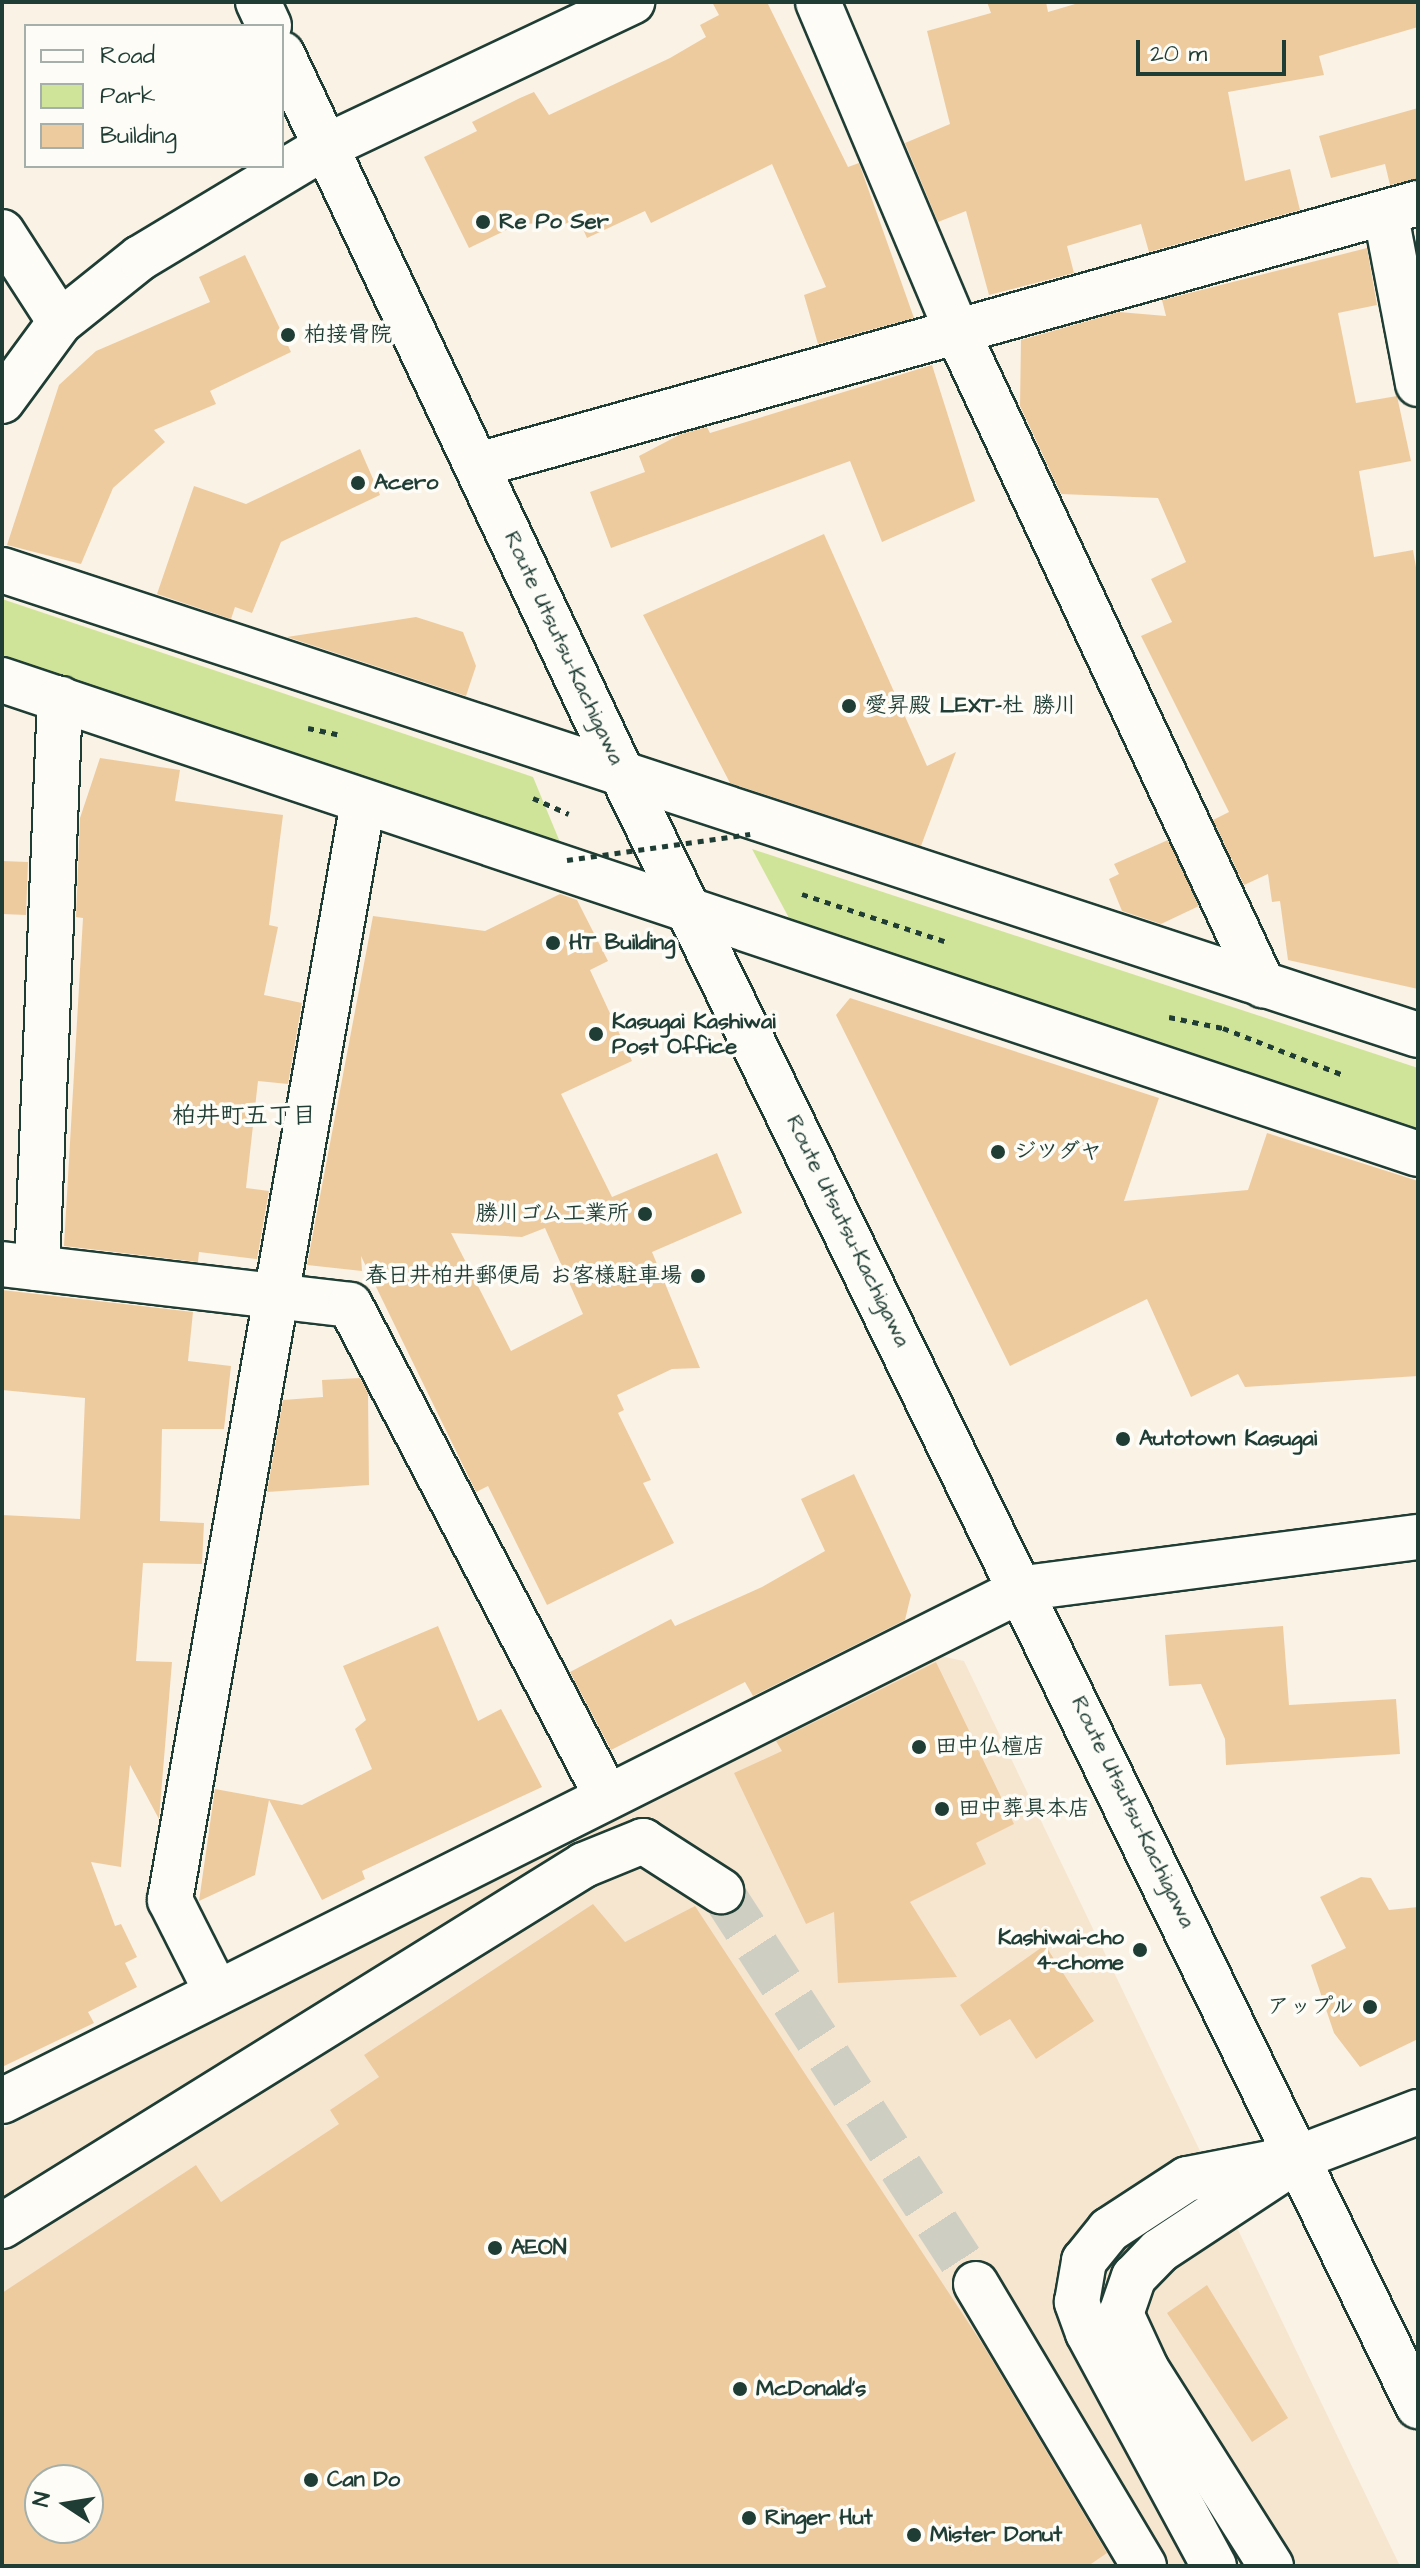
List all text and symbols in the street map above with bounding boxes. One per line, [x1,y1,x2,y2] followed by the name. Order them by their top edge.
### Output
[24,24,284,168] legend
[1140,24,1290,74] scale bar
[1150,37,1207,71] text: 20 m
[100,39,155,73] text: Road
[100,79,156,113] text: Park
[100,119,177,153] text: Building
[499,209,609,235] place label: Re Po Ser
[474,213,492,231] marker: Re Po Ser
[304,322,392,348] place label: 柏接骨院
[279,326,297,344] marker: 柏接骨院
[374,470,438,496] place label: Acero
[349,474,367,492] marker: Acero
[498,527,630,769] street label: Route Utsutsu-Kachigawa
[865,693,1077,719] place label: 愛昇殿 LEXT-杜 勝川
[840,697,858,715] marker: 愛昇殿 LEXT-杜 勝川
[569,930,675,956] place label: HT Building
[544,934,562,952] marker: HT Building
[612,1008,775,1060] place label: Kasugai Kashiwai Post Office
[587,1025,605,1043] marker: Kasugai Kashiwai Post Office
[172,1103,316,1131] district label: 柏井町五丁目
[780,1111,916,1351] street label: Route Utsutsu-Kachigawa
[1014,1139,1102,1165] place label: ジツダヤ
[989,1143,1007,1161] marker: ジツダヤ
[475,1201,629,1227] place label: 勝川ゴム工業所
[636,1205,654,1223] marker: 勝川ゴム工業所
[365,1263,682,1289] place label: 春日井柏井郵便局 お客様駐車場
[689,1267,707,1285] marker: 春日井柏井郵便局 お客様駐車場
[1139,1426,1317,1452] place label: Autotown Kasugai
[1114,1430,1132,1448] marker: Autotown Kasugai
[1065,1692,1201,1932] street label: Route Utsutsu-Kachigawa
[935,1734,1045,1760] place label: 田中仏檀店
[910,1738,928,1756] marker: 田中仏檀店
[958,1796,1090,1822] place label: 田中葬具本店
[933,1800,951,1818] marker: 田中葬具本店
[998,1924,1124,1976] place label: Kashiwai-cho 4-chome
[1131,1941,1149,1959] marker: Kashiwai-cho 4-chome
[1266,1994,1354,2020] place label: アップル
[1361,1998,1379,2016] marker: アップル
[511,2235,567,2261] place label: AEON
[486,2239,504,2257] marker: AEON
[756,2376,866,2402] place label: McDonald's
[731,2380,749,2398] marker: McDonald's
[24,2464,104,2544] north arrow
[327,2467,400,2493] place label: Can Do
[302,2471,320,2489] marker: Can Do
[25,2489,59,2509] text: N
[765,2505,873,2531] place label: Ringer Hut
[740,2509,758,2527] marker: Ringer Hut
[930,2522,1062,2548] place label: Mister Donut
[905,2526,923,2544] marker: Mister Donut

